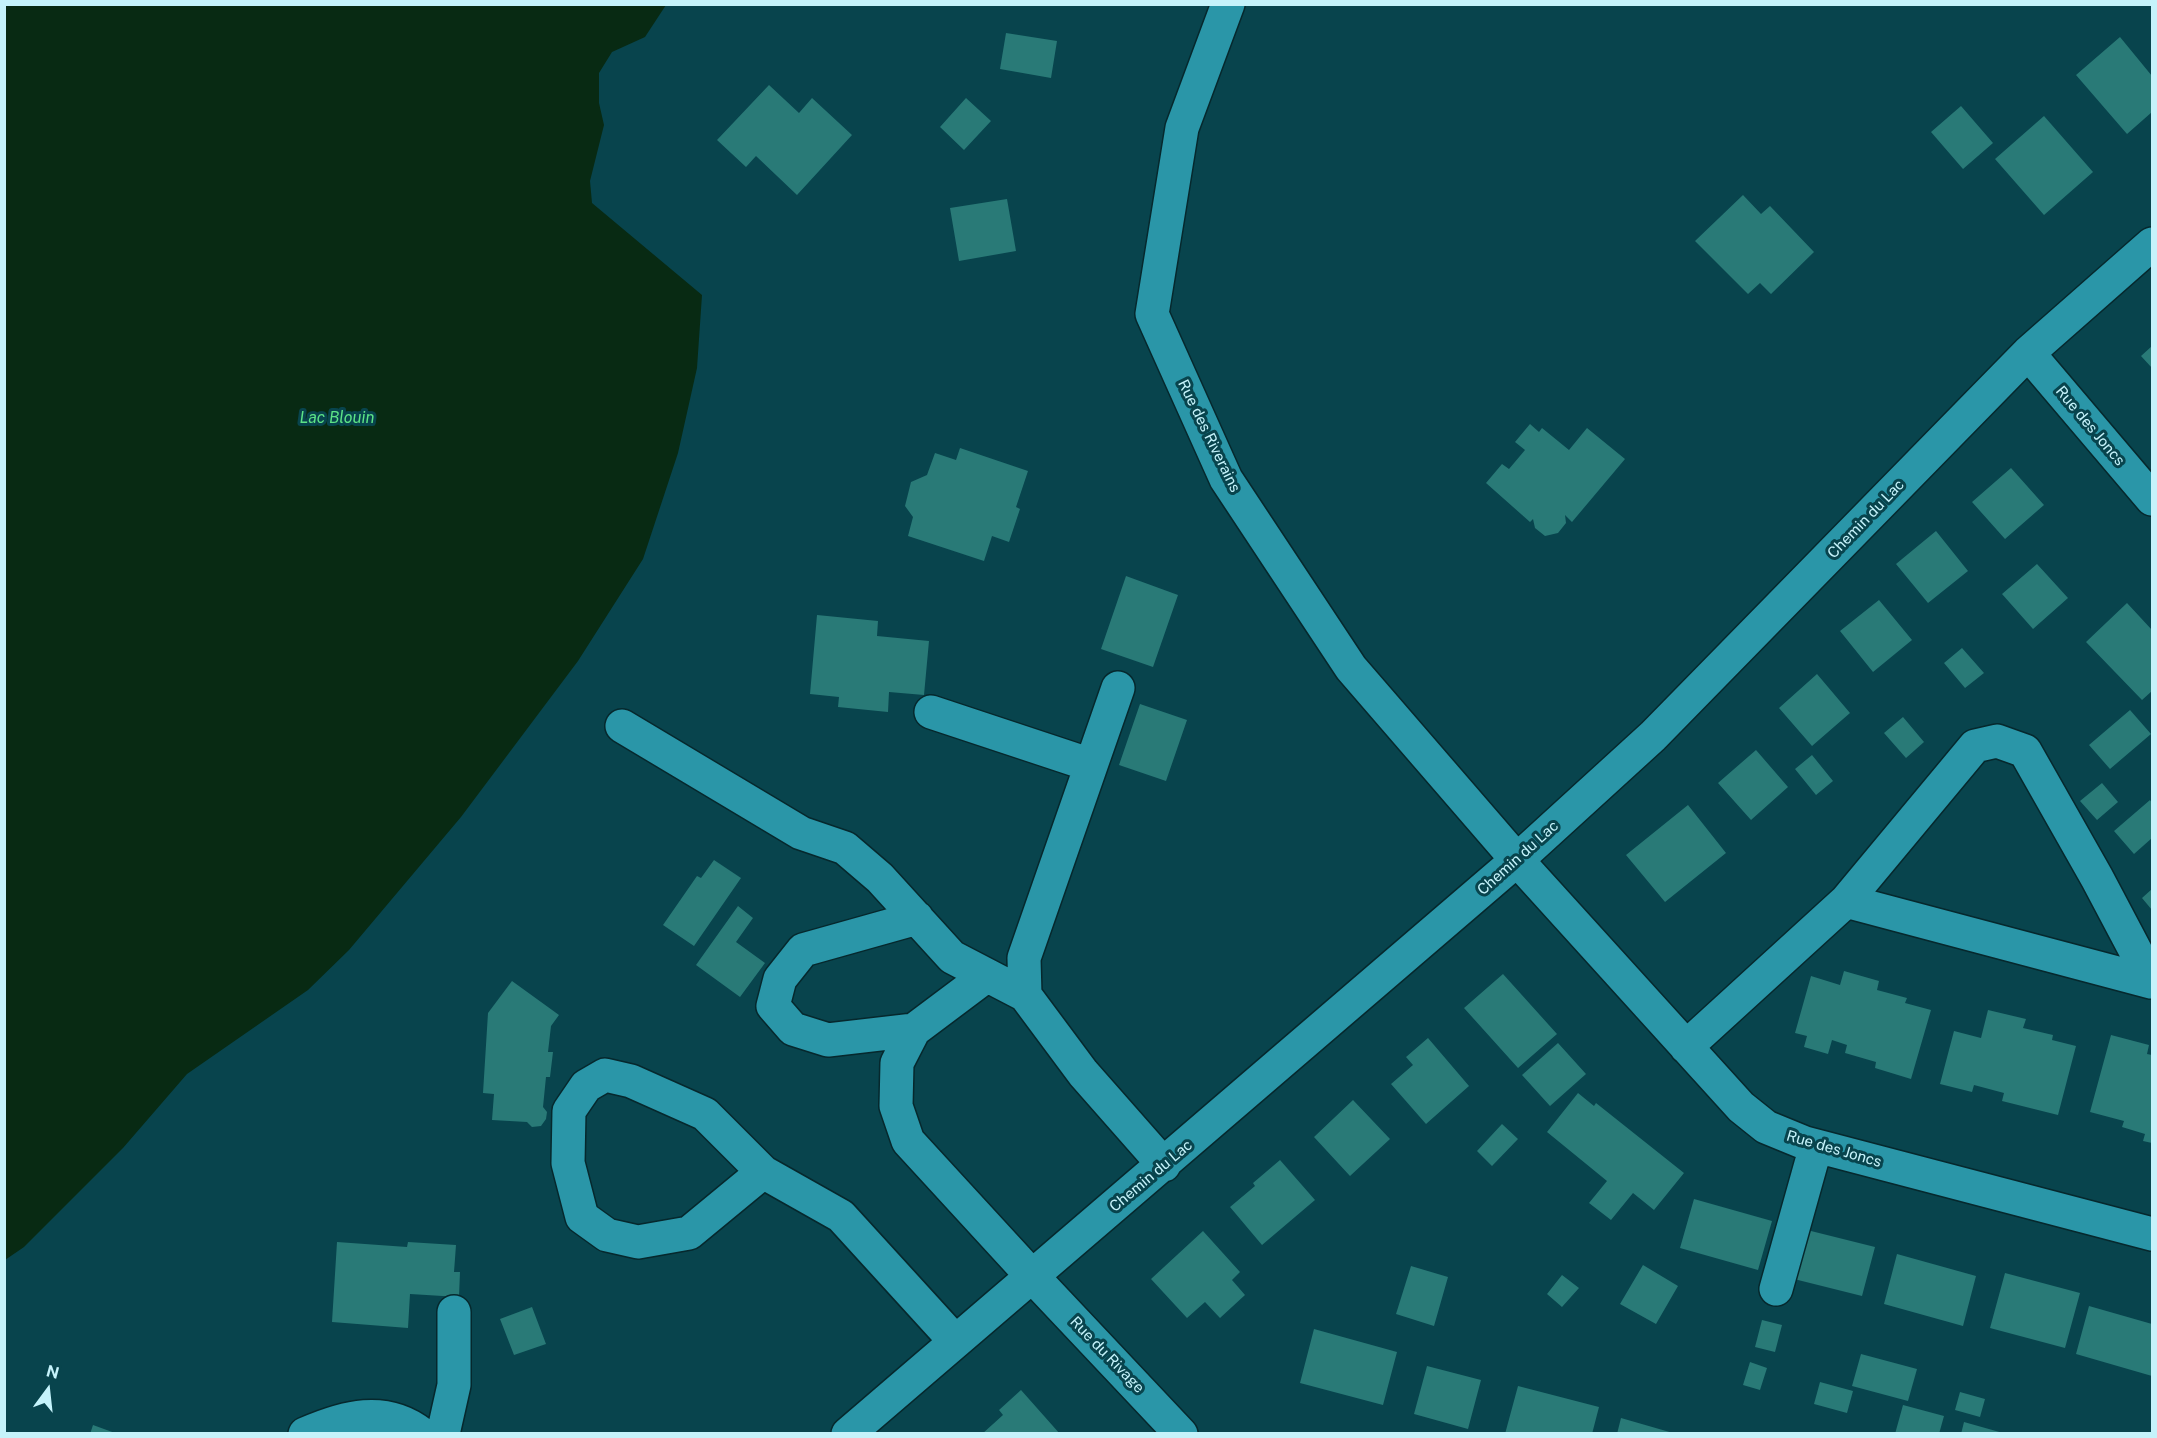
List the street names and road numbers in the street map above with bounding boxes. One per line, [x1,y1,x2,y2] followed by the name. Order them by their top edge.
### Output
[1174,377,1244,495] street label: Rue des Riverains
[2052,383,2128,469] street label: Rue des Joncs
[1824,476,1908,562] street label: Chemin du Lac
[1474,817,1562,899] street label: Chemin du Lac
[1784,1127,1884,1171] street label: Rue des Joncs
[1106,1136,1196,1216] street label: Chemin du Lac
[1066,1313,1148,1397] street label: Rue du Rivage

